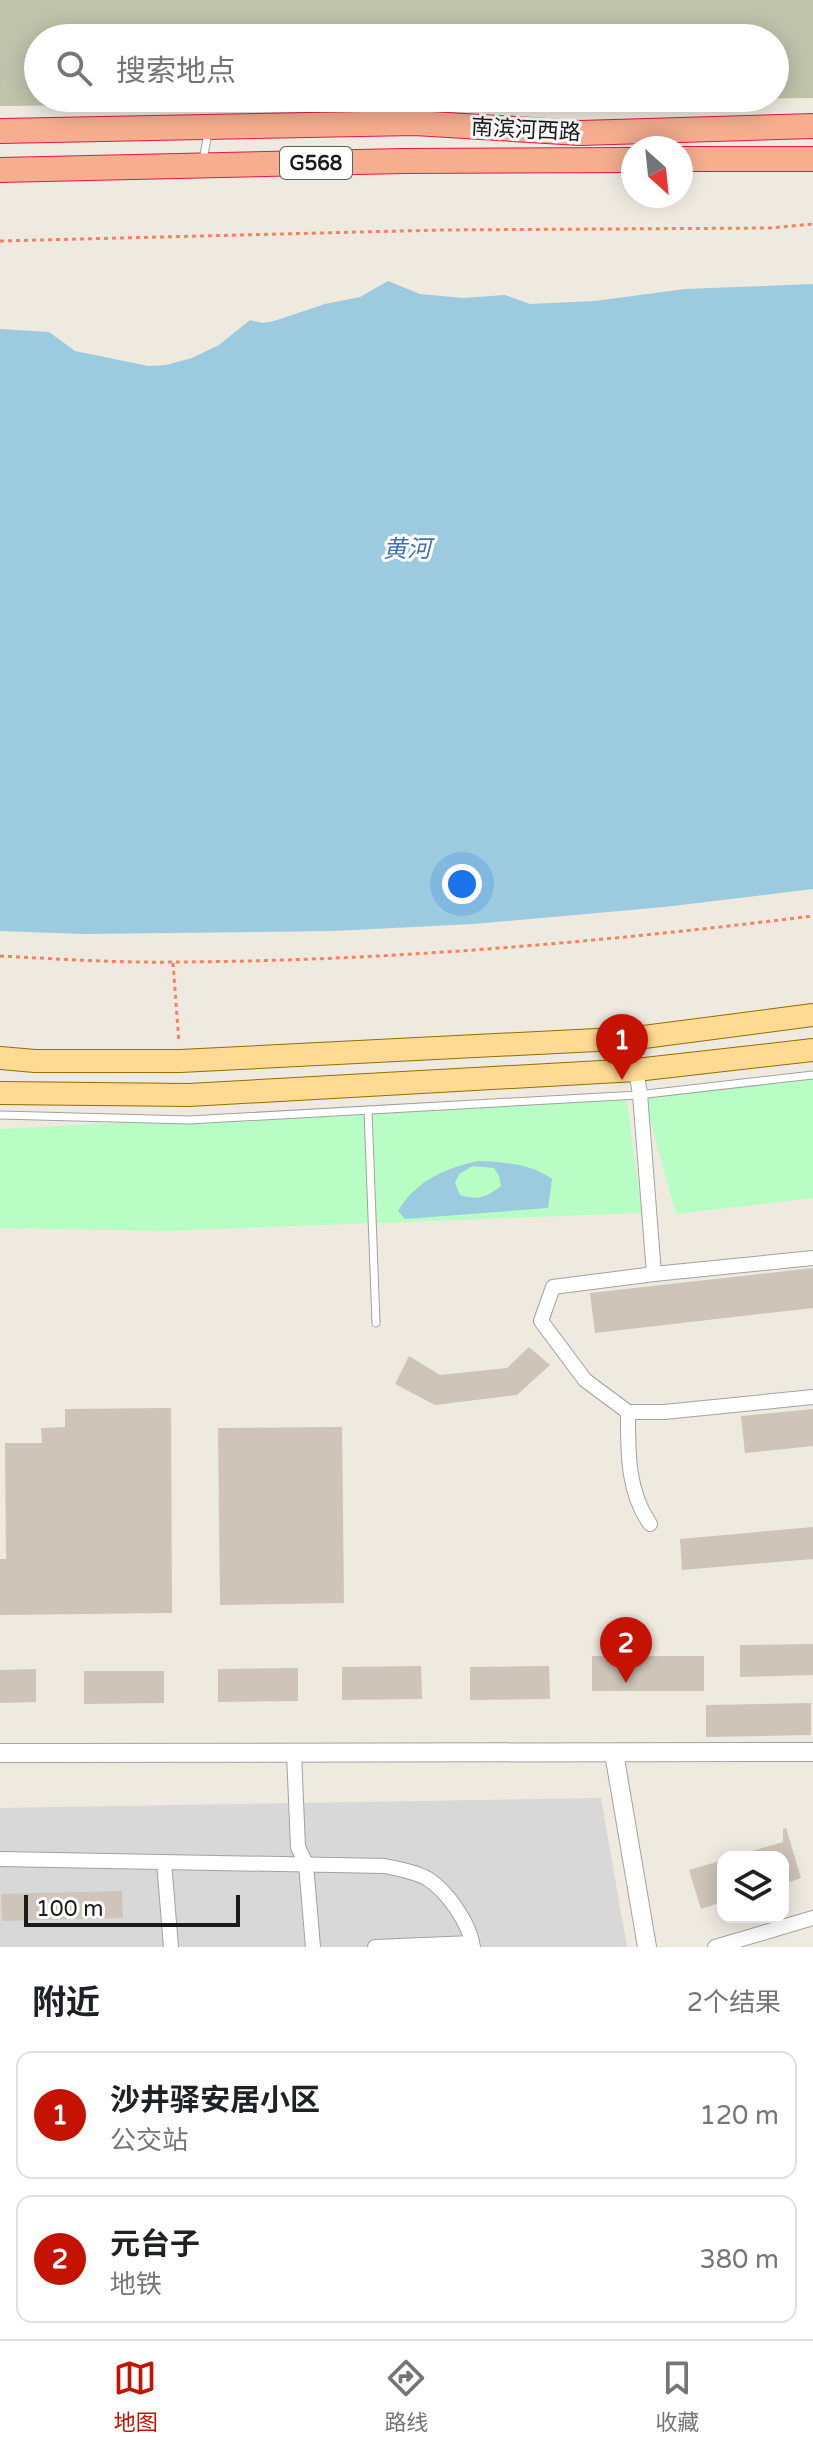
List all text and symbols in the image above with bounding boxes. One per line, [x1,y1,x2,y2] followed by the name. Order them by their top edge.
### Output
[24,24,789,112] search box
[52,46,96,90] icon: search
[116,53,236,90] text: 搜索地点
[470,114,582,146] street label: 南滨河西路
[621,136,693,208] north arrow
[280,147,352,179] road number: G568
[383,535,435,564] water label: 黄河
[442,864,482,904] your location
[596,1014,648,1080] pin: 1
[600,1617,652,1683] pin: 2
[717,1851,789,1923] map controls
[717,1851,789,1923] button: layers
[24,1891,240,1927] scale bar
[36,1896,103,1922] text: 100 m
[32,1983,100,2024] text: 附近
[687,1987,781,2018] text: 2个结果
[110,2082,320,2119] text: 沙井驿安居小区
[52,2100,68,2131] text: 1
[699,2100,779,2131] text: 120 m
[110,2125,188,2156] text: 公交站
[110,2226,200,2263] text: 元台子
[52,2244,68,2275] text: 2
[699,2244,779,2275] text: 380 m
[110,2269,162,2300] text: 地铁
[113,2356,158,2436] tab: 地图
[384,2356,429,2436] tab: 路线
[655,2356,700,2436] tab: 收藏

